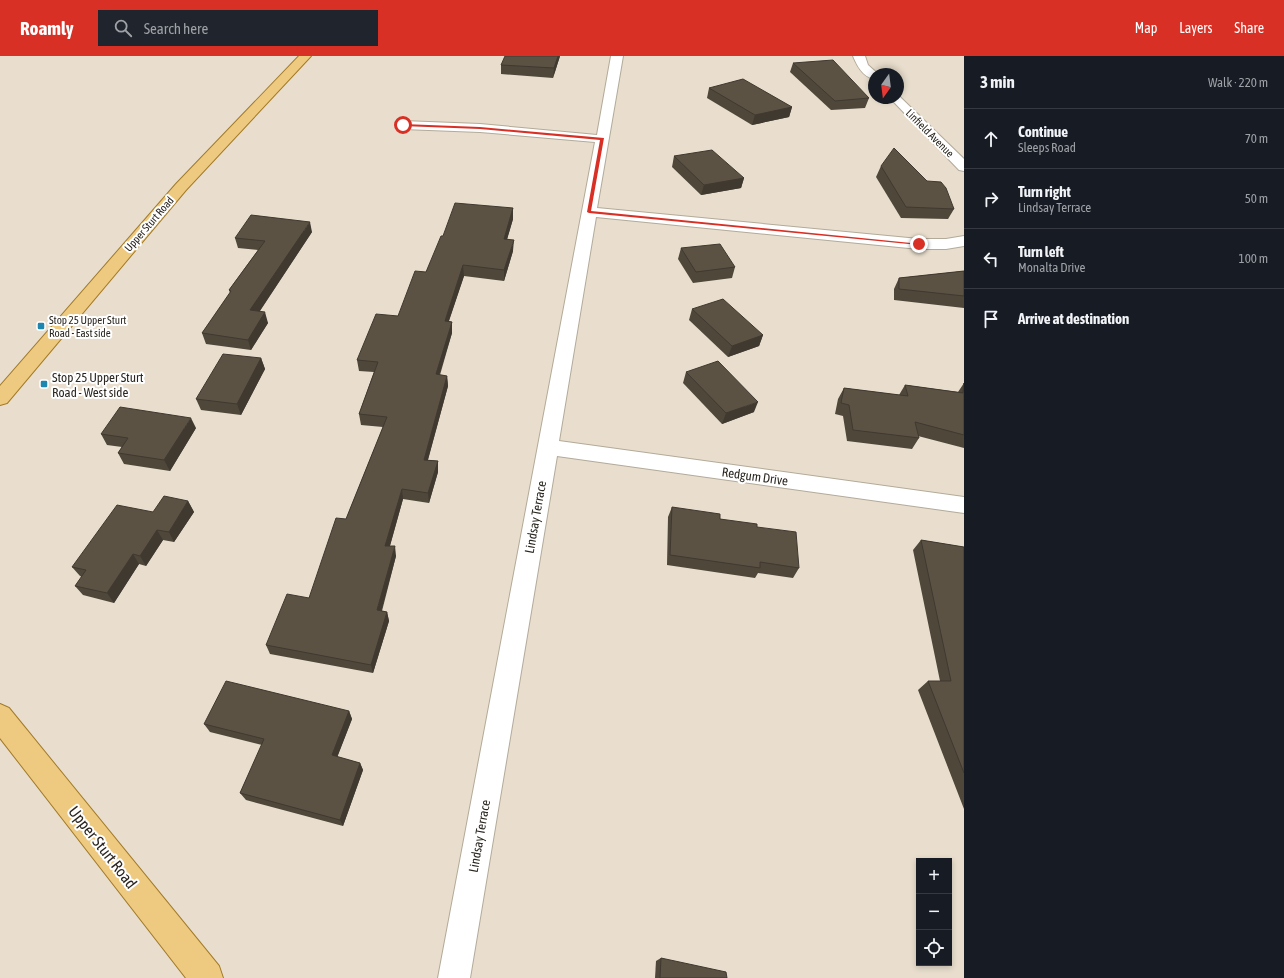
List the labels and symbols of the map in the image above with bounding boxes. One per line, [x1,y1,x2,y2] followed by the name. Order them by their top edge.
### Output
[868,68,904,104] north arrow
[904,107,956,159] street label: Linfield Avenue
[394,116,412,134] route start
[122,194,176,254] street label: Upper Sturt Road
[910,235,928,253] route end
[49,314,126,339] place label: Stop 25 Upper Sturt Road - East side
[36,321,46,331] marker: Stop 25 Upper Sturt Road - East side
[52,370,144,400] place label: Stop 25 Upper Sturt Road - West side
[39,379,49,389] marker: Stop 25 Upper Sturt Road - West side
[721,464,789,489] street label: Redgum Drive
[522,480,549,554] street label: Lindsay Terrace
[466,799,493,873] street label: Lindsay Terrace
[64,802,141,892] street label: Upper Sturt Road

